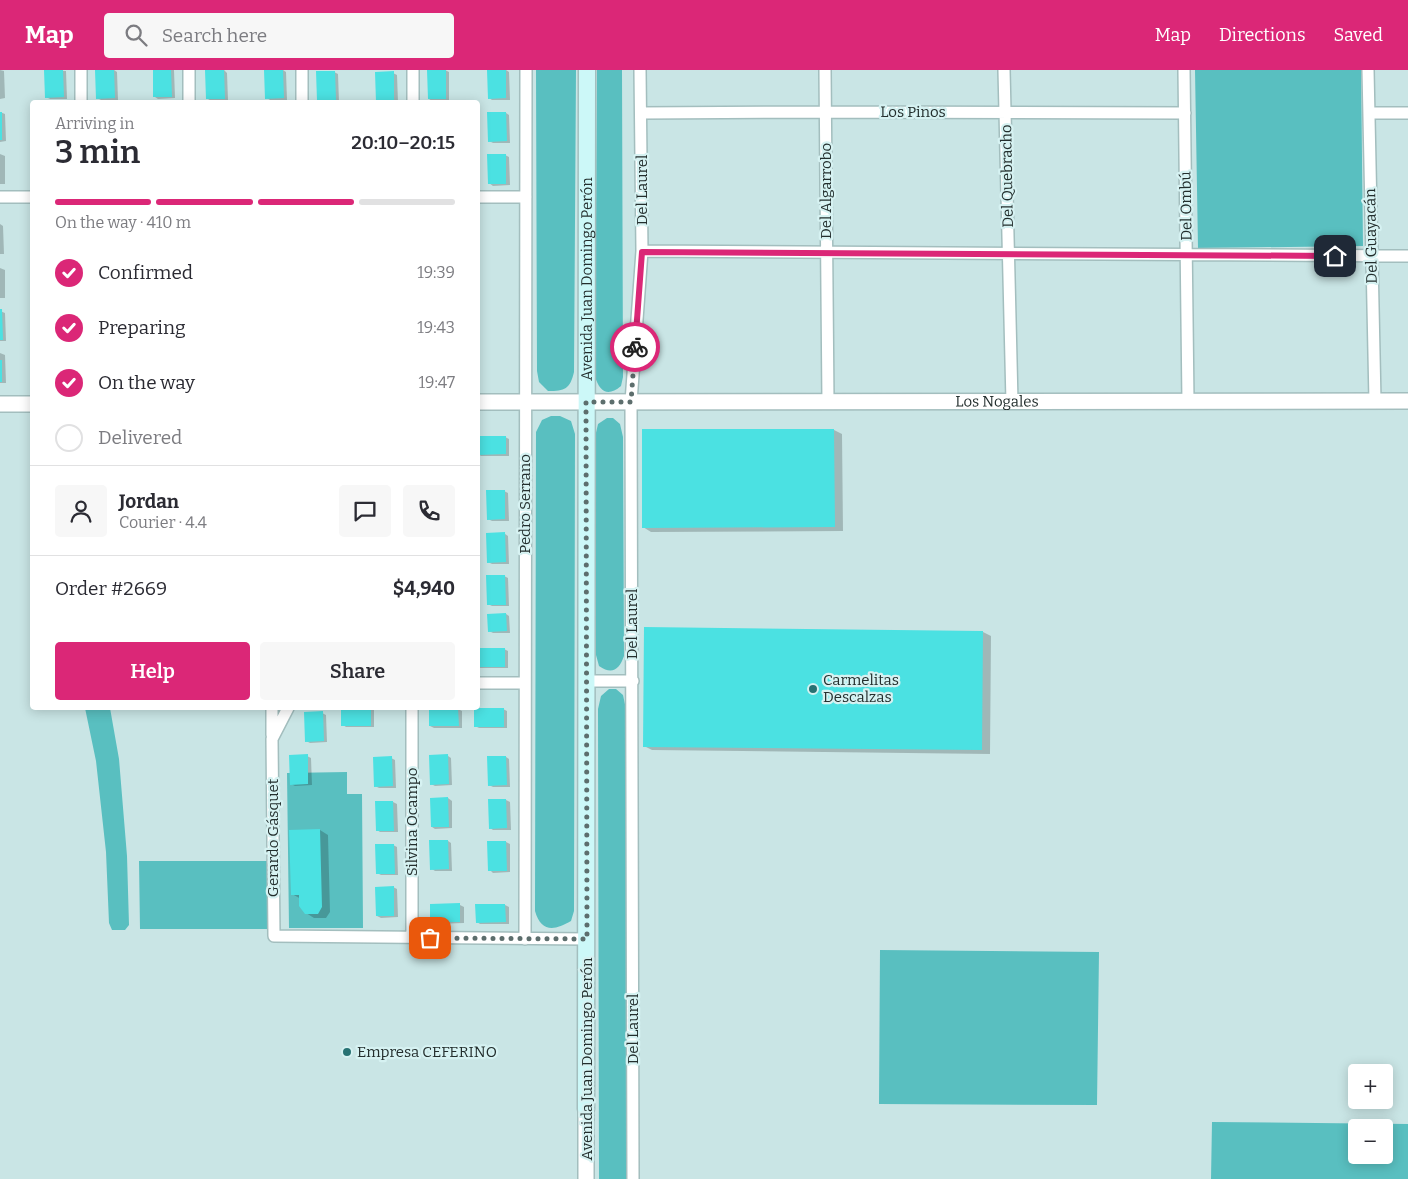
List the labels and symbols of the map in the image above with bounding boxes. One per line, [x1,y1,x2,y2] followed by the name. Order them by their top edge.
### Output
[880,103,946,121] street label: Los Pinos
[997,124,1017,228] street label: Del Quebracho
[817,143,835,239] street label: Del Algarrobo
[633,155,651,225] street label: Del Laurel
[1176,171,1196,241] street label: Del Ombú
[578,177,596,381] street label: Avenida Juan Domingo Perón
[1361,188,1381,284] street label: Del Guayacán
[1314,235,1356,277] pin
[610,322,660,372] courier
[955,392,1039,410] street label: Los Nogales
[516,454,534,554] street label: Pedro Serrano
[623,589,641,659] street label: Del Laurel
[823,671,899,706] place label: Carmelitas Descalzas
[807,683,819,695] marker: Carmelitas Descalzas
[403,768,421,876] street label: Silvina Ocampo
[264,778,282,897] street label: Gerardo Gásquet
[409,917,451,959] pin
[578,957,596,1161] street label: Avenida Juan Domingo Perón
[624,994,642,1064] street label: Del Laurel
[357,1043,497,1061] place label: Empresa CEFERINO
[341,1046,353,1058] marker: Empresa CEFERINO

